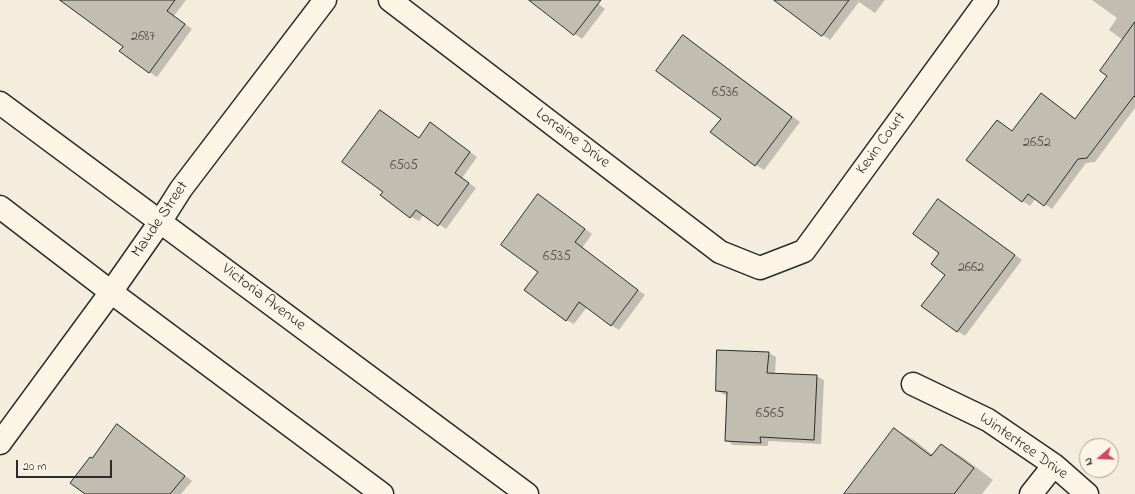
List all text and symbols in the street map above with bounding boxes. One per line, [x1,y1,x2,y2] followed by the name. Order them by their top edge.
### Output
[131,30,155,46] house number: 2687
[712,86,738,102] house number: 6536
[531,105,613,173] street label: Lorraine Drive
[853,109,911,179] street label: Kevin Court
[1023,136,1051,152] house number: 2652
[390,159,418,175] house number: 6505
[128,178,194,262] street label: Maude Street
[543,250,571,266] house number: 6535
[217,260,309,336] street label: Victoria Avenue
[958,261,984,277] house number: 2662
[756,407,784,423] house number: 6565
[975,409,1071,485] street label: Wintertree Drive
[1079,438,1119,478] north arrow
[18,452,114,478] scale bar
[1080,455,1097,468] text: N
[23,458,46,476] text: 20 m

